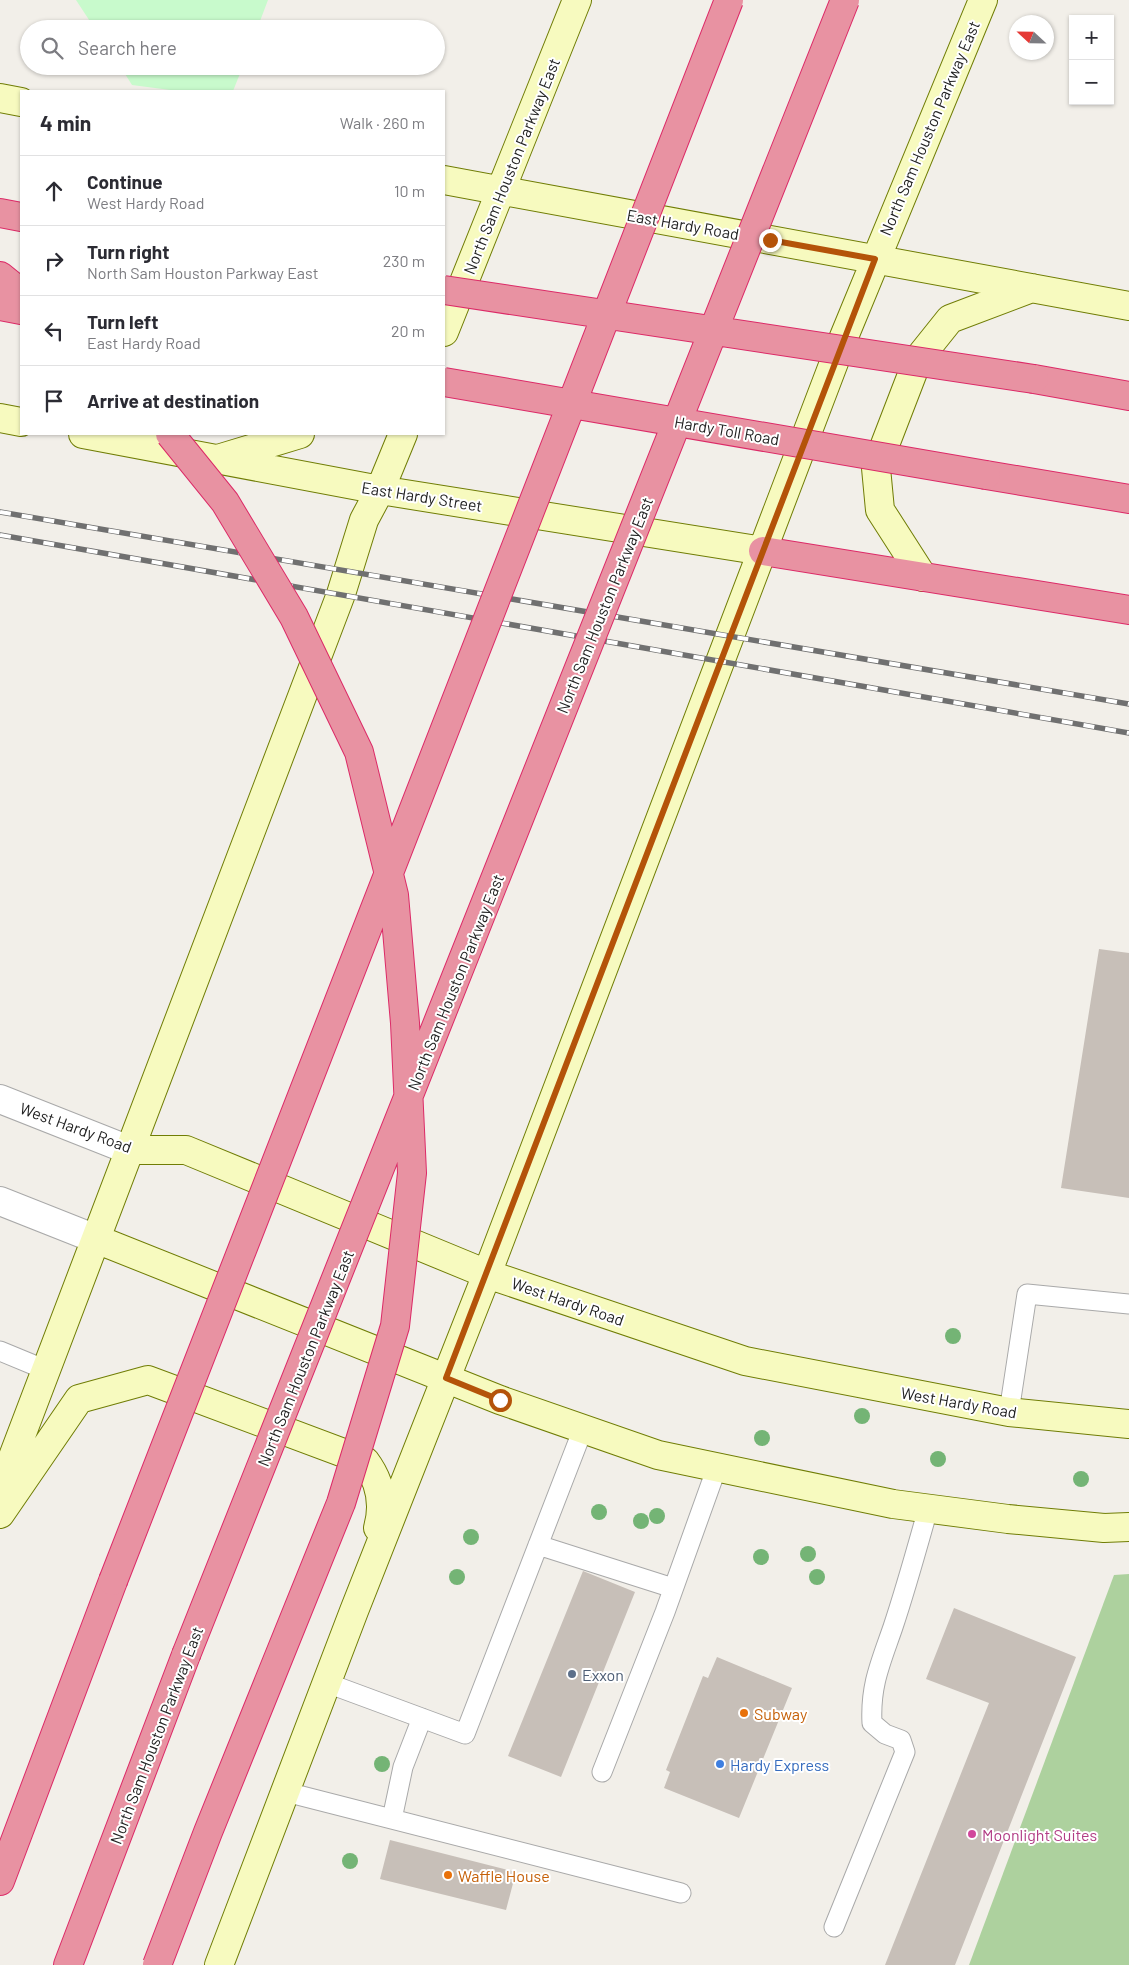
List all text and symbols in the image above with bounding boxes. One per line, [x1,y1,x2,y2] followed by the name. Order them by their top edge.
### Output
[1009,15,1054,60] north arrow
[1069,15,1114,105] map controls
[1069,15,1114,60] button: +
[875,18,983,238] street label: North Sam Houston Parkway East
[20,20,445,75] search box
[38,34,66,62] icon: search
[78,36,177,59] text: Search here
[459,55,563,277] street label: North Sam Houston Parkway East
[1069,60,1114,105] button: −
[40,110,91,135] text: 4 min
[340,113,425,132] text: Walk · 260 m
[87,170,163,193] text: Continue
[40,177,68,205] icon: ahead
[394,181,425,200] text: 10 m
[87,193,204,212] text: West Hardy Road
[625,205,741,243] street label: East Hardy Road
[759,229,782,252] route end
[87,240,169,263] text: Turn right
[40,247,68,275] icon: right
[383,251,425,270] text: 230 m
[87,263,319,282] text: North Sam Houston Parkway East
[87,310,158,333] text: Turn left
[40,317,68,345] icon: left
[391,321,425,340] text: 20 m
[87,333,201,352] text: East Hardy Road
[40,387,68,415] icon: arrive
[87,389,259,412] text: Arrive at destination
[673,411,781,449] street label: Hardy Toll Road
[360,477,484,515] street label: East Hardy Street
[552,494,656,716] street label: North Sam Houston Parkway East
[403,871,507,1093] street label: North Sam Houston Parkway East
[18,1098,134,1156] street label: West Hardy Road
[253,1247,357,1469] street label: North Sam Houston Parkway East
[509,1273,627,1329] street label: West Hardy Road
[900,1382,1018,1422] street label: West Hardy Road
[489,1389,512,1412] route start
[106,1624,206,1846] street label: North Sam Houston Parkway East
[582,1665,624,1684] place label: Exxon
[566,1668,578,1680] marker: Exxon
[754,1704,808,1723] place label: Subway
[738,1707,750,1719] marker: Subway
[730,1755,829,1774] place label: Hardy Express
[714,1758,726,1770] marker: Hardy Express
[982,1825,1097,1844] place label: Moonlight Suites
[966,1828,978,1840] marker: Moonlight Suites
[458,1866,550,1885] place label: Waffle House
[442,1869,454,1881] marker: Waffle House

